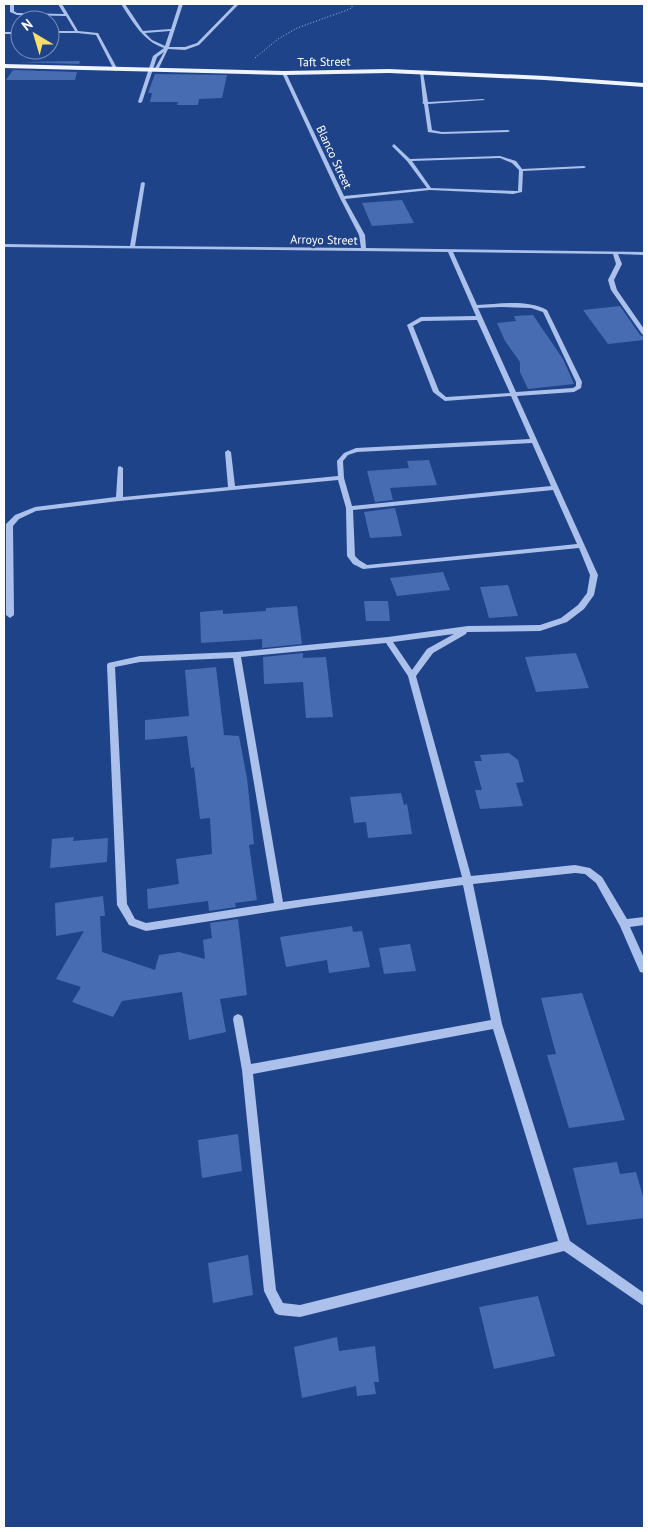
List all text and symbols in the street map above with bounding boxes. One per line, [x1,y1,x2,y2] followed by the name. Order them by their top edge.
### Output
[10,10,60,60] north arrow
[18,15,36,35] text: N
[297,54,351,69] street label: Taft Street
[313,123,356,191] street label: Blanco Street
[290,231,358,248] street label: Arroyo Street

